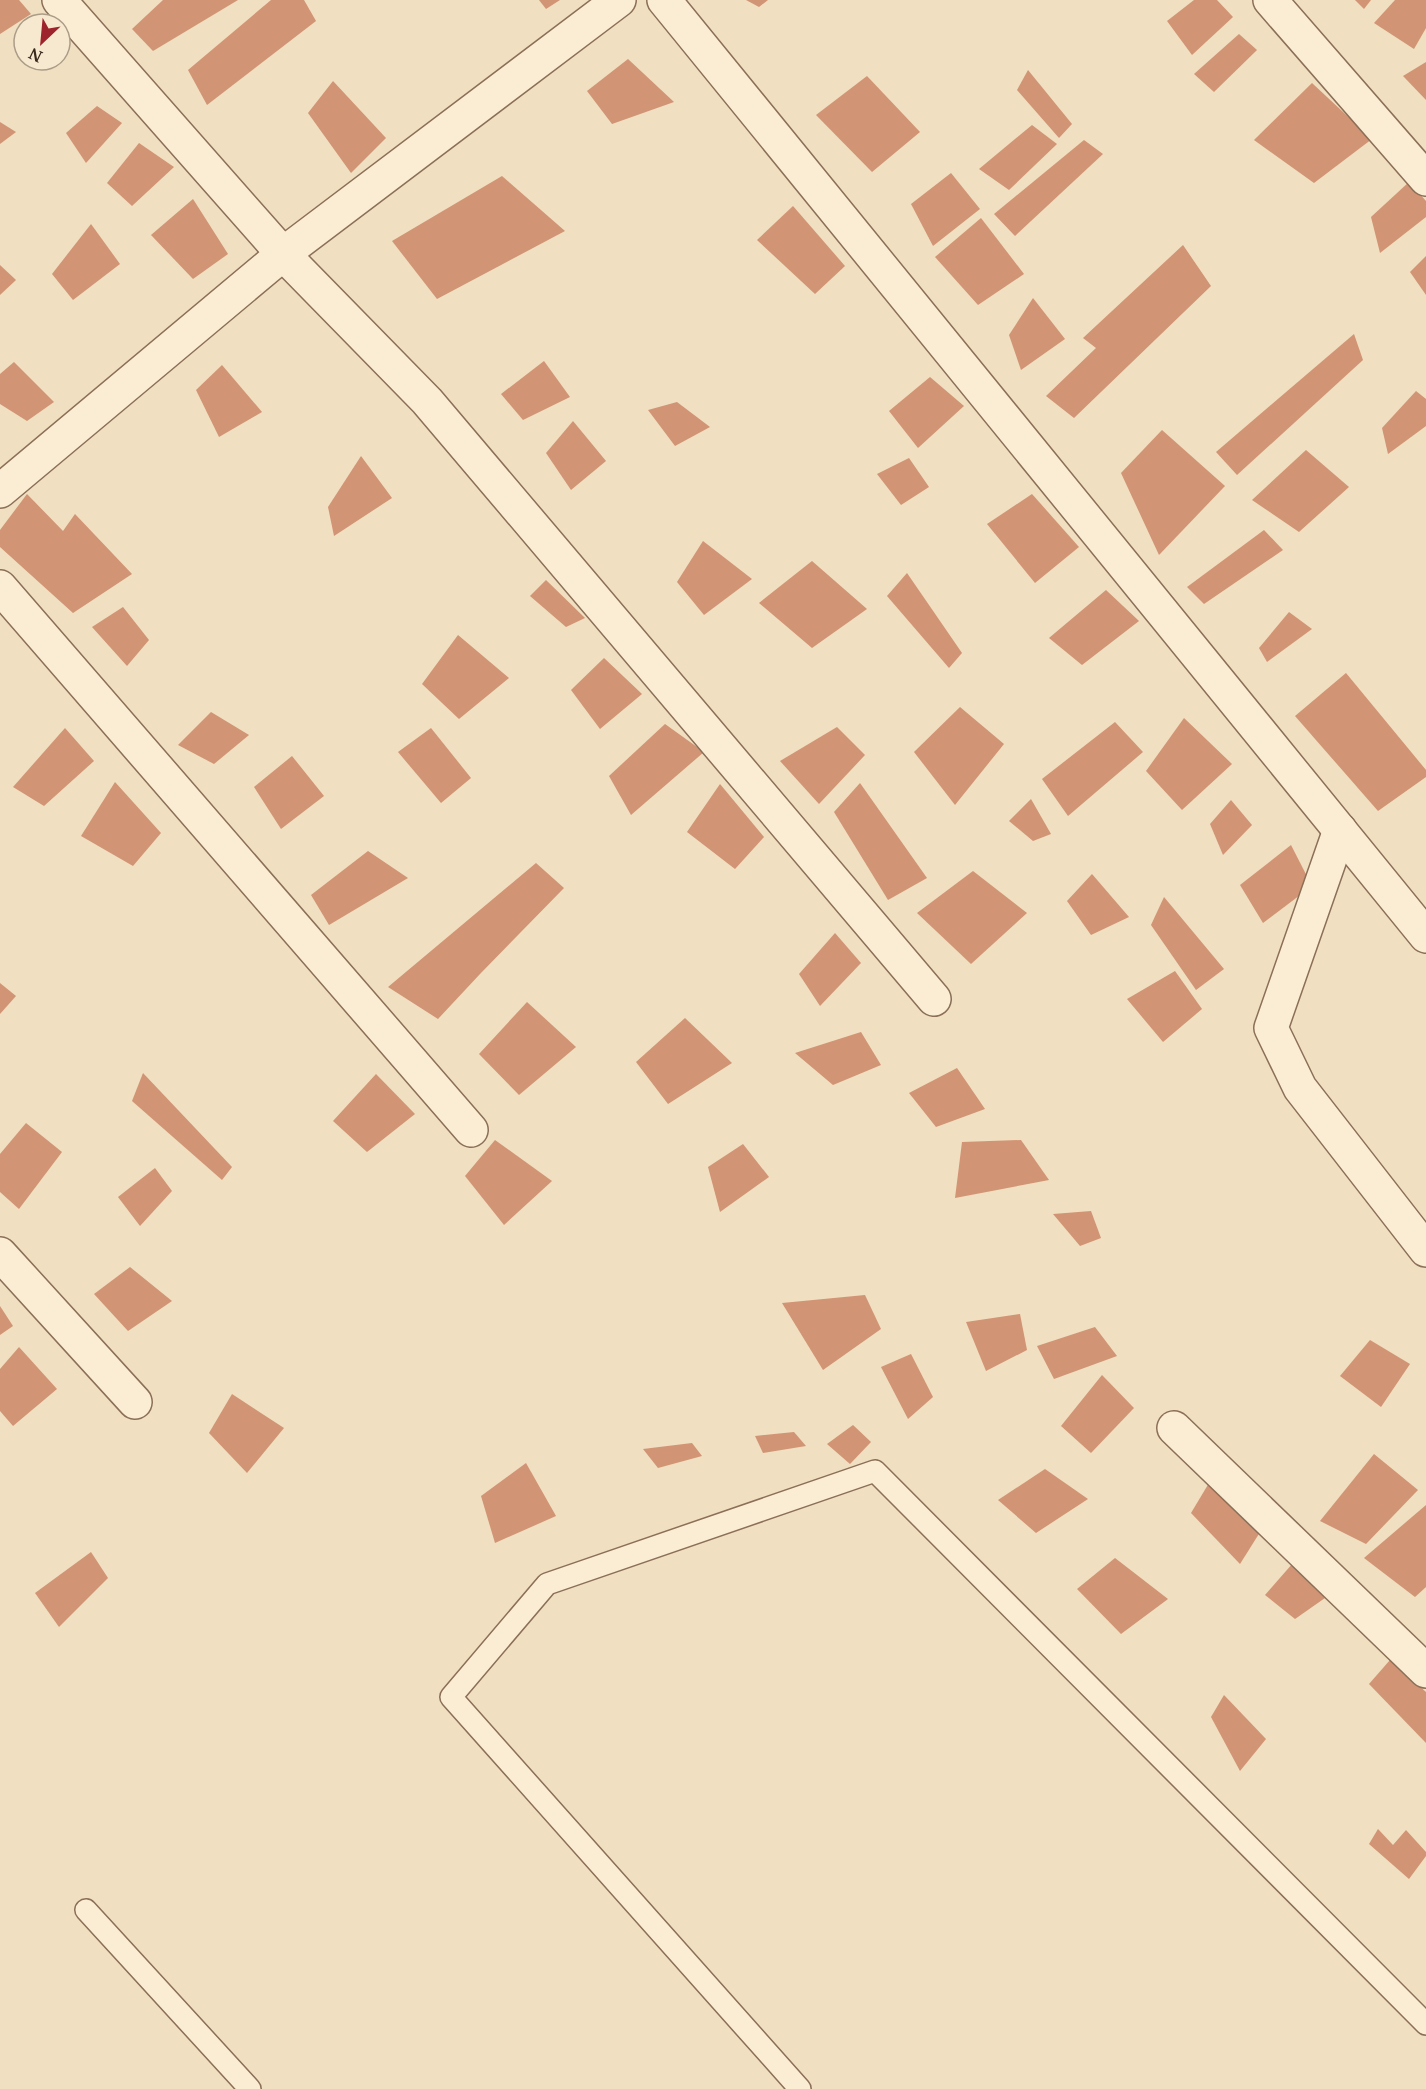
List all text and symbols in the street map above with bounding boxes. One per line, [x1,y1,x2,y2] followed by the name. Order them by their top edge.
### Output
[12,12,72,72] north arrow
[25,43,46,68] text: N

